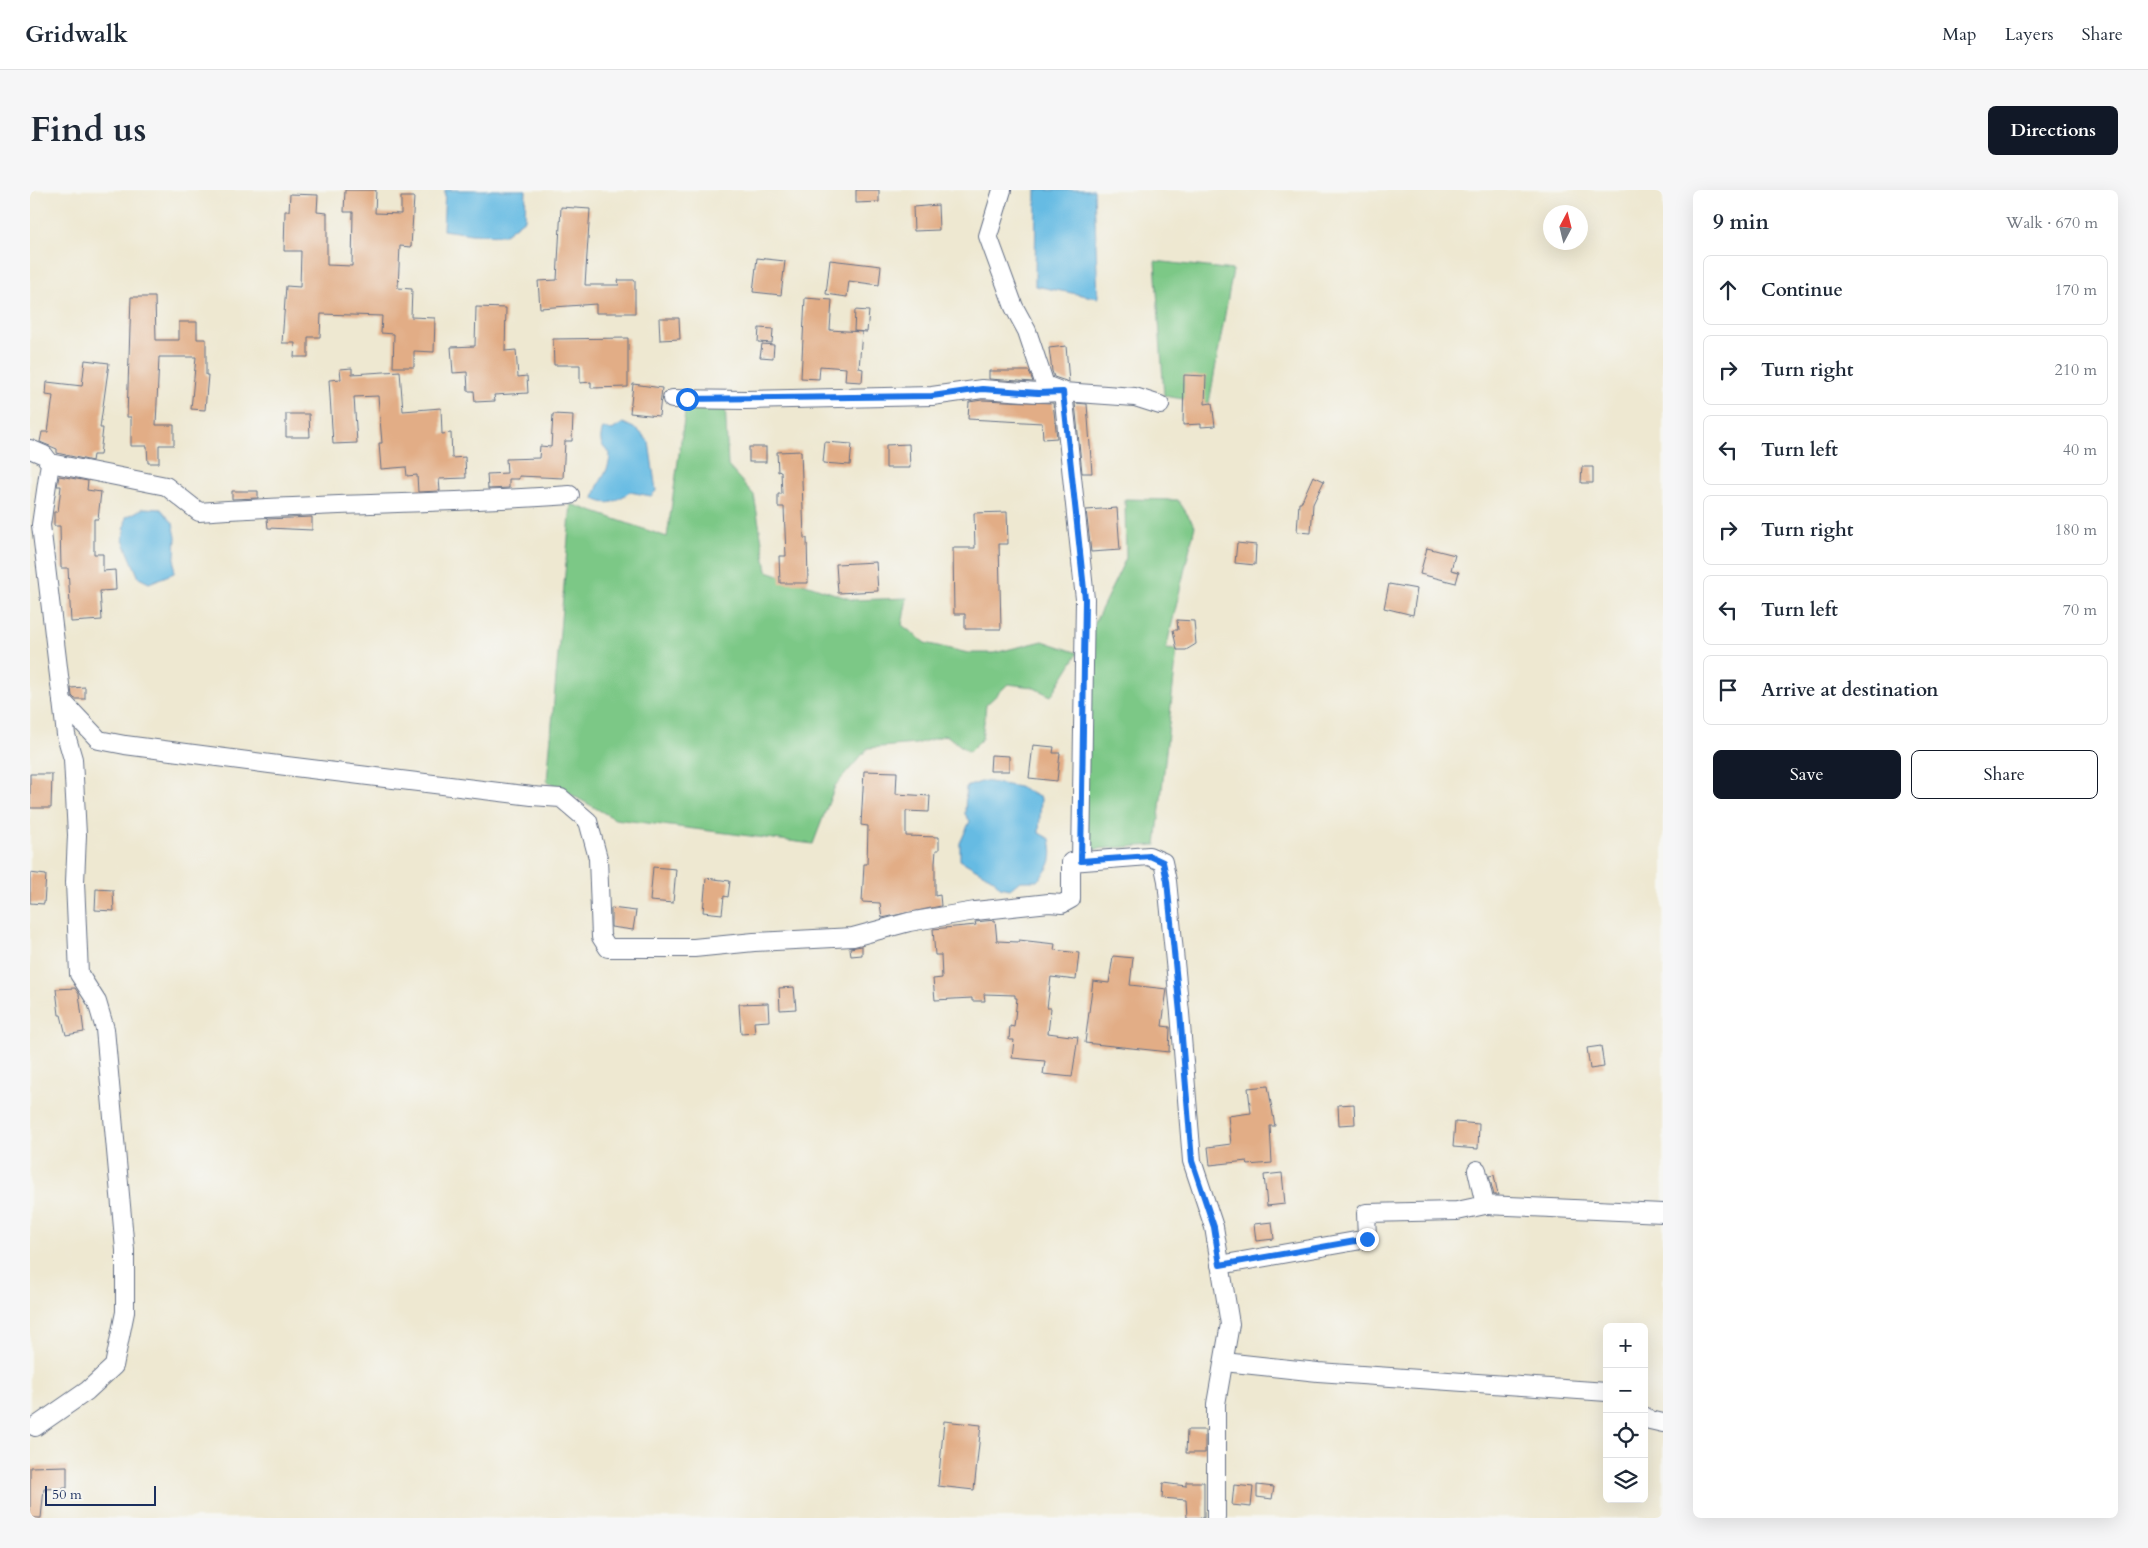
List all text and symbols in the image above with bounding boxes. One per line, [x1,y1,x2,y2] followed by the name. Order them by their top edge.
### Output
[25,18,128,51] text: Gridwalk
[1942,22,1977,47] text: Map
[2005,22,2054,47] text: Layers
[2082,22,2123,47] text: Share
[30,106,146,154] text: Find us
[1988,106,2118,155] button: Directions
[1543,205,1588,250] north arrow
[1713,208,1769,237] text: 9 min
[2006,212,2098,234] text: Walk · 670 m
[1714,276,1742,304] icon: ahead
[1761,277,1843,303] text: Continue
[2055,279,2097,301] text: 170 m
[1714,356,1742,384] icon: right
[1761,357,1853,383] text: Turn right
[2055,359,2097,381] text: 210 m
[676,388,699,411] route start
[1714,436,1742,464] icon: left
[1761,437,1838,463] text: Turn left
[2063,439,2097,461] text: 40 m
[1714,516,1742,544] icon: right
[1761,517,1853,543] text: Turn right
[2055,519,2097,541] text: 180 m
[1714,596,1742,624] icon: left
[1761,597,1838,623] text: Turn left
[2063,599,2097,621] text: 70 m
[1714,676,1742,704] icon: arrive
[1761,677,1938,703] text: Arrive at destination
[1713,750,1901,799] button: Save
[1911,750,2098,799] button: Share
[1356,1228,1379,1251] route end
[1603,1323,1648,1503] map controls
[1603,1323,1648,1368] button: +
[1603,1368,1648,1413] button: −
[1603,1413,1648,1458] button: locate
[1603,1458,1648,1503] button: layers
[45,1483,156,1506] scale bar
[52,1485,82,1504] text: 50 m

